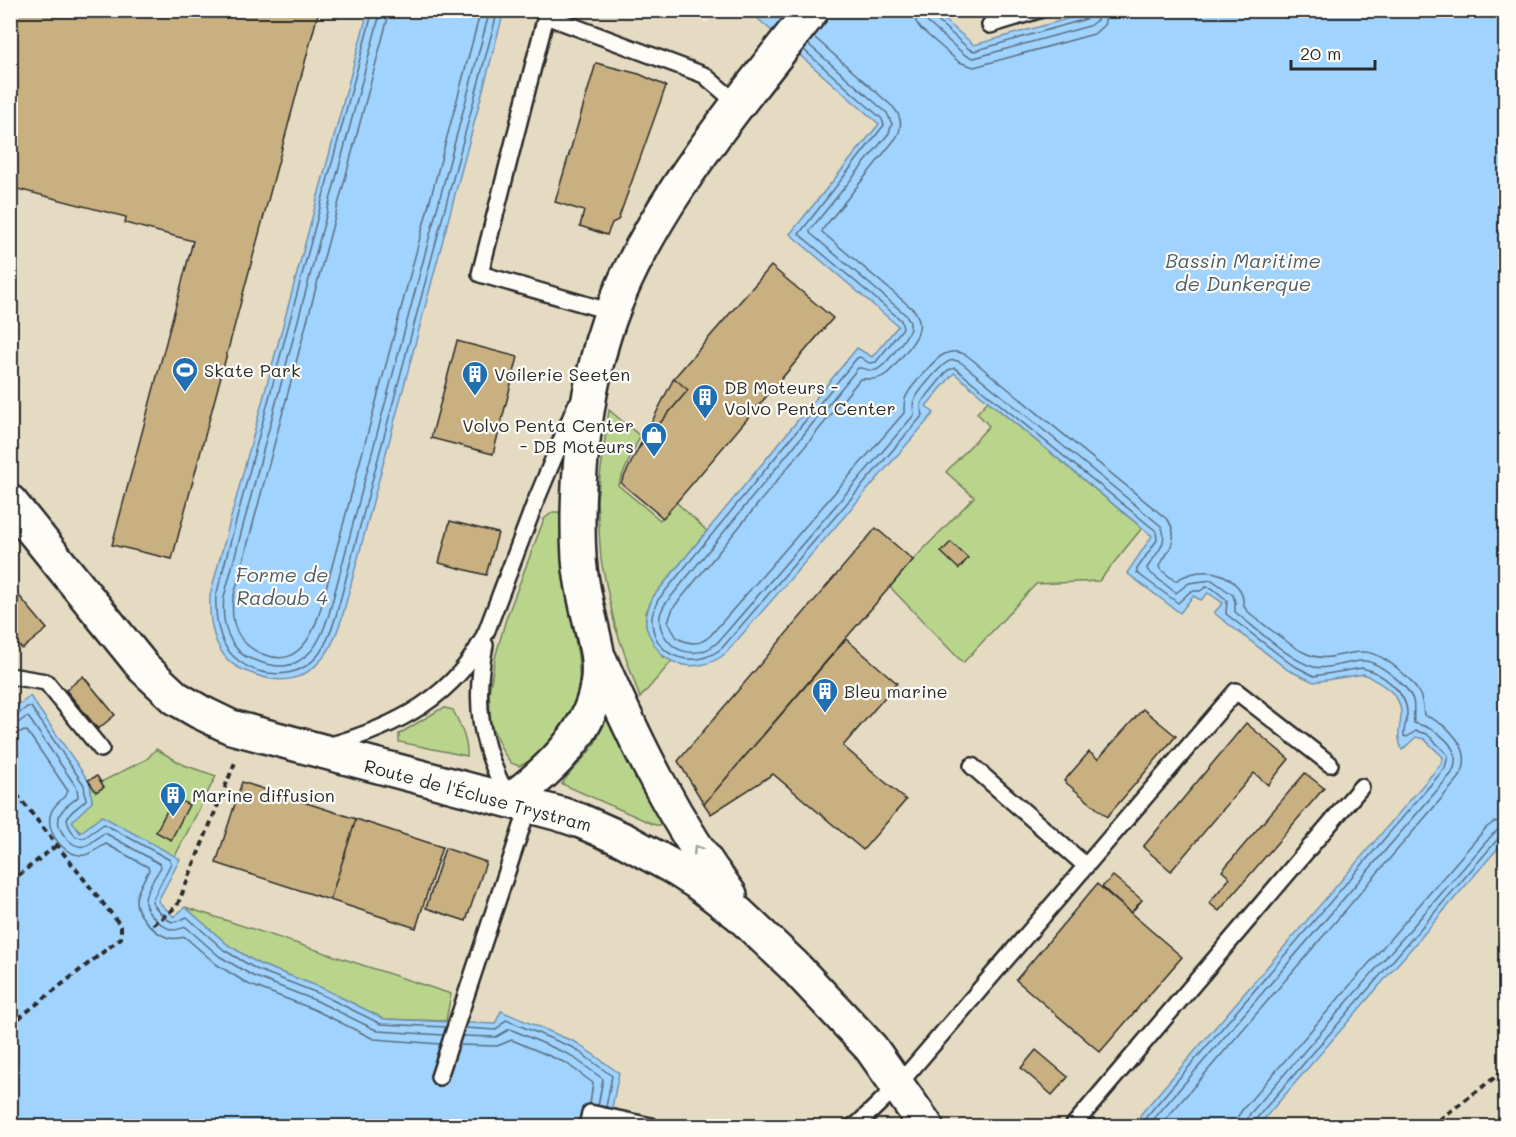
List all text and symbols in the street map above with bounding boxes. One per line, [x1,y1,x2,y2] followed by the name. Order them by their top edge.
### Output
[1291,33,1375,71] scale bar
[1300,41,1341,65] text: 20 m
[1165,247,1321,296] water label: Bassin Maritime de Dunkerque
[170,355,200,393] sports icon: Skate Park
[204,358,301,382] place label: Skate Park
[460,359,490,397] building icon: Voilerie Seeten
[494,362,630,386] place label: Voilerie Seeten
[724,375,896,420] place label: DB Moteurs - Volvo Penta Center
[690,382,720,420] building icon: DB Moteurs - Volvo Penta Center
[462,413,634,458] place label: Volvo Penta Center - DB Moteurs
[639,420,669,458] shop icon: Volvo Penta Center - DB Moteurs
[236,561,328,610] water label: Forme de Radoub 4
[810,676,840,714] building icon: Bleu marine
[844,679,948,703] place label: Bleu marine
[362,753,594,837] street label: Route de l'Écluse Trystram
[158,780,188,818] building icon: Marine diffusion
[192,783,335,807] place label: Marine diffusion
[693,845,704,856] one-way arrow

